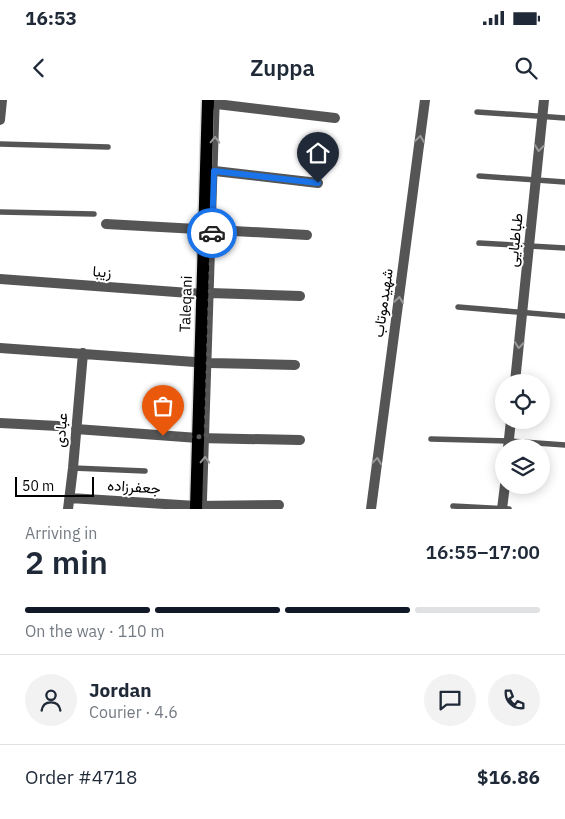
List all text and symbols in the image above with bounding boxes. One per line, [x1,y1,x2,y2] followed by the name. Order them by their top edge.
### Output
[25,6,77,30] text: 16:53
[250,53,315,82] text: Zuppa
[25,54,53,82] icon: back
[512,54,540,82] icon: search
[297,132,339,183] pin
[414,134,425,142] one-way arrow
[210,136,221,144] one-way arrow
[304,139,332,167] icon: home
[534,145,545,153] one-way arrow
[187,208,237,258] courier
[502,212,528,268] street label: طباطبایی
[198,219,226,247] icon: car
[92,261,112,282] street label: زیبا
[368,267,397,339] street label: شهیدموتاب
[175,275,196,333] street label: Taleqani
[393,295,404,303] one-way arrow
[514,341,525,349] one-way arrow
[495,374,550,494] map controls
[495,374,550,429] button: locate
[142,385,184,436] pin
[149,392,177,420] icon: bag
[50,412,72,448] street label: عبادی
[495,439,550,494] button: layers
[200,456,211,464] one-way arrow
[372,456,382,465] one-way arrow
[15,474,94,497] scale bar
[107,475,161,498] street label: جعفرزاده
[22,477,54,495] text: 50 m
[25,523,97,543] text: Arriving in
[426,540,540,564] text: 16:55–17:00
[25,541,108,583] text: 2 min
[25,621,164,641] text: On the way · 110 m
[25,674,77,726] button: person
[424,674,476,726] button: chat
[488,674,540,726] button: phone
[89,678,152,702] text: Jordan
[89,702,178,722] text: Courier · 4.6
[25,765,137,789] text: Order #4718
[477,765,540,789] text: $16.86

